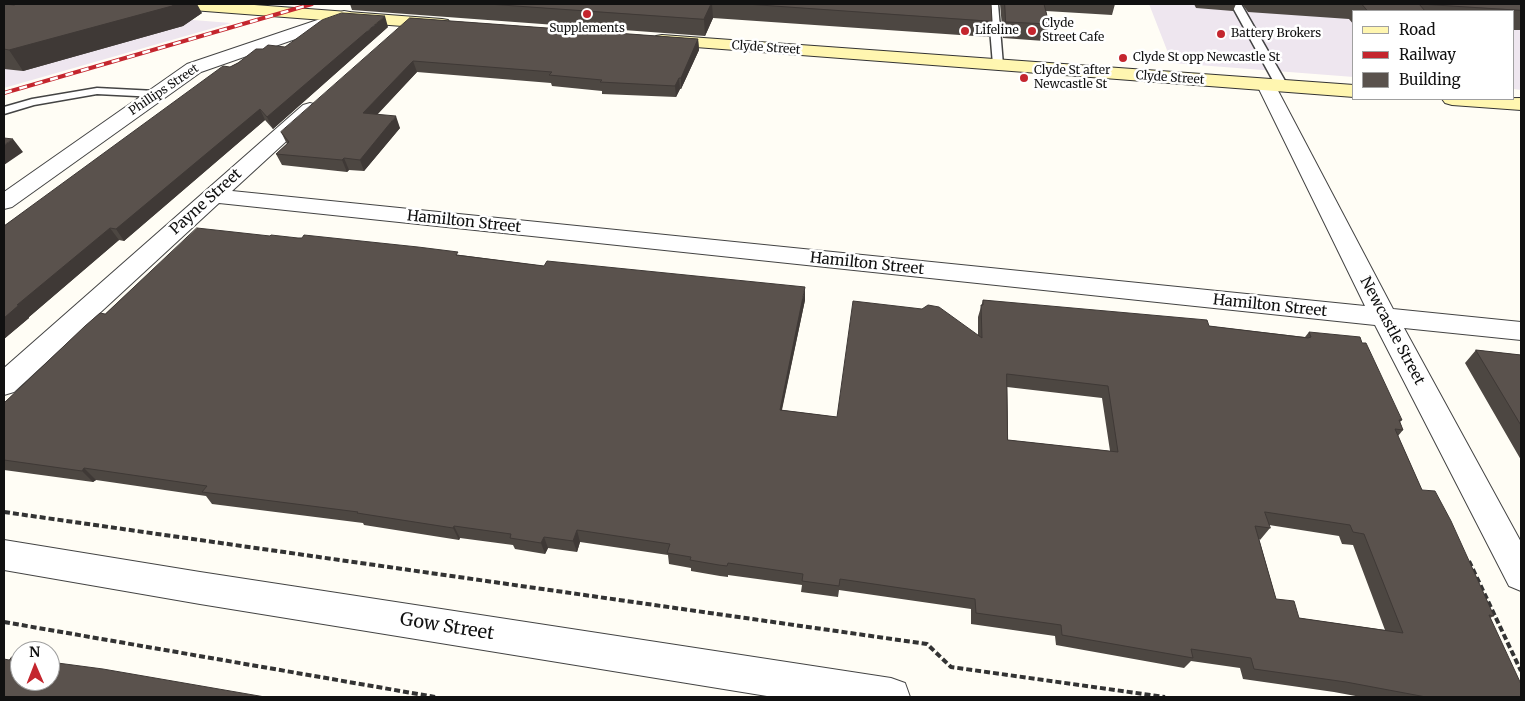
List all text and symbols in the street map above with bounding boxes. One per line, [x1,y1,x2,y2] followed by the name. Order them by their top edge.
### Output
[581,8,593,20] marker: Supplements
[1352,10,1515,100] legend
[1042,17,1104,45] place label: Clyde Street Cafe
[1399,20,1435,39] text: Road
[549,22,625,36] place label: Supplements
[975,24,1019,38] place label: Lifeline
[959,25,971,37] marker: Lifeline
[1026,25,1038,37] marker: Clyde Street Cafe
[1231,27,1321,41] place label: Battery Brokers
[1215,28,1227,40] marker: Battery Brokers
[731,38,801,58] street label: Clyde Street
[1399,45,1456,64] text: Railway
[1133,51,1280,65] place label: Clyde St opp Newcastle St
[1117,52,1129,64] marker: Clyde St opp Newcastle St
[126,61,202,119] street label: Phillips Street
[1034,64,1110,92] place label: Clyde St after Newcastle St
[1135,68,1205,88] street label: Clyde Street
[1399,70,1461,89] text: Building
[1018,72,1030,84] marker: Clyde St after Newcastle St
[166,165,246,239] street label: Payne Street
[406,207,522,237] street label: Hamilton Street
[809,249,925,279] street label: Hamilton Street
[1356,274,1428,388] street label: Newcastle Street
[1212,291,1328,321] street label: Hamilton Street
[398,609,496,645] street label: Gow Street
[10,641,60,691] north arrow
[29,643,40,661] text: N

